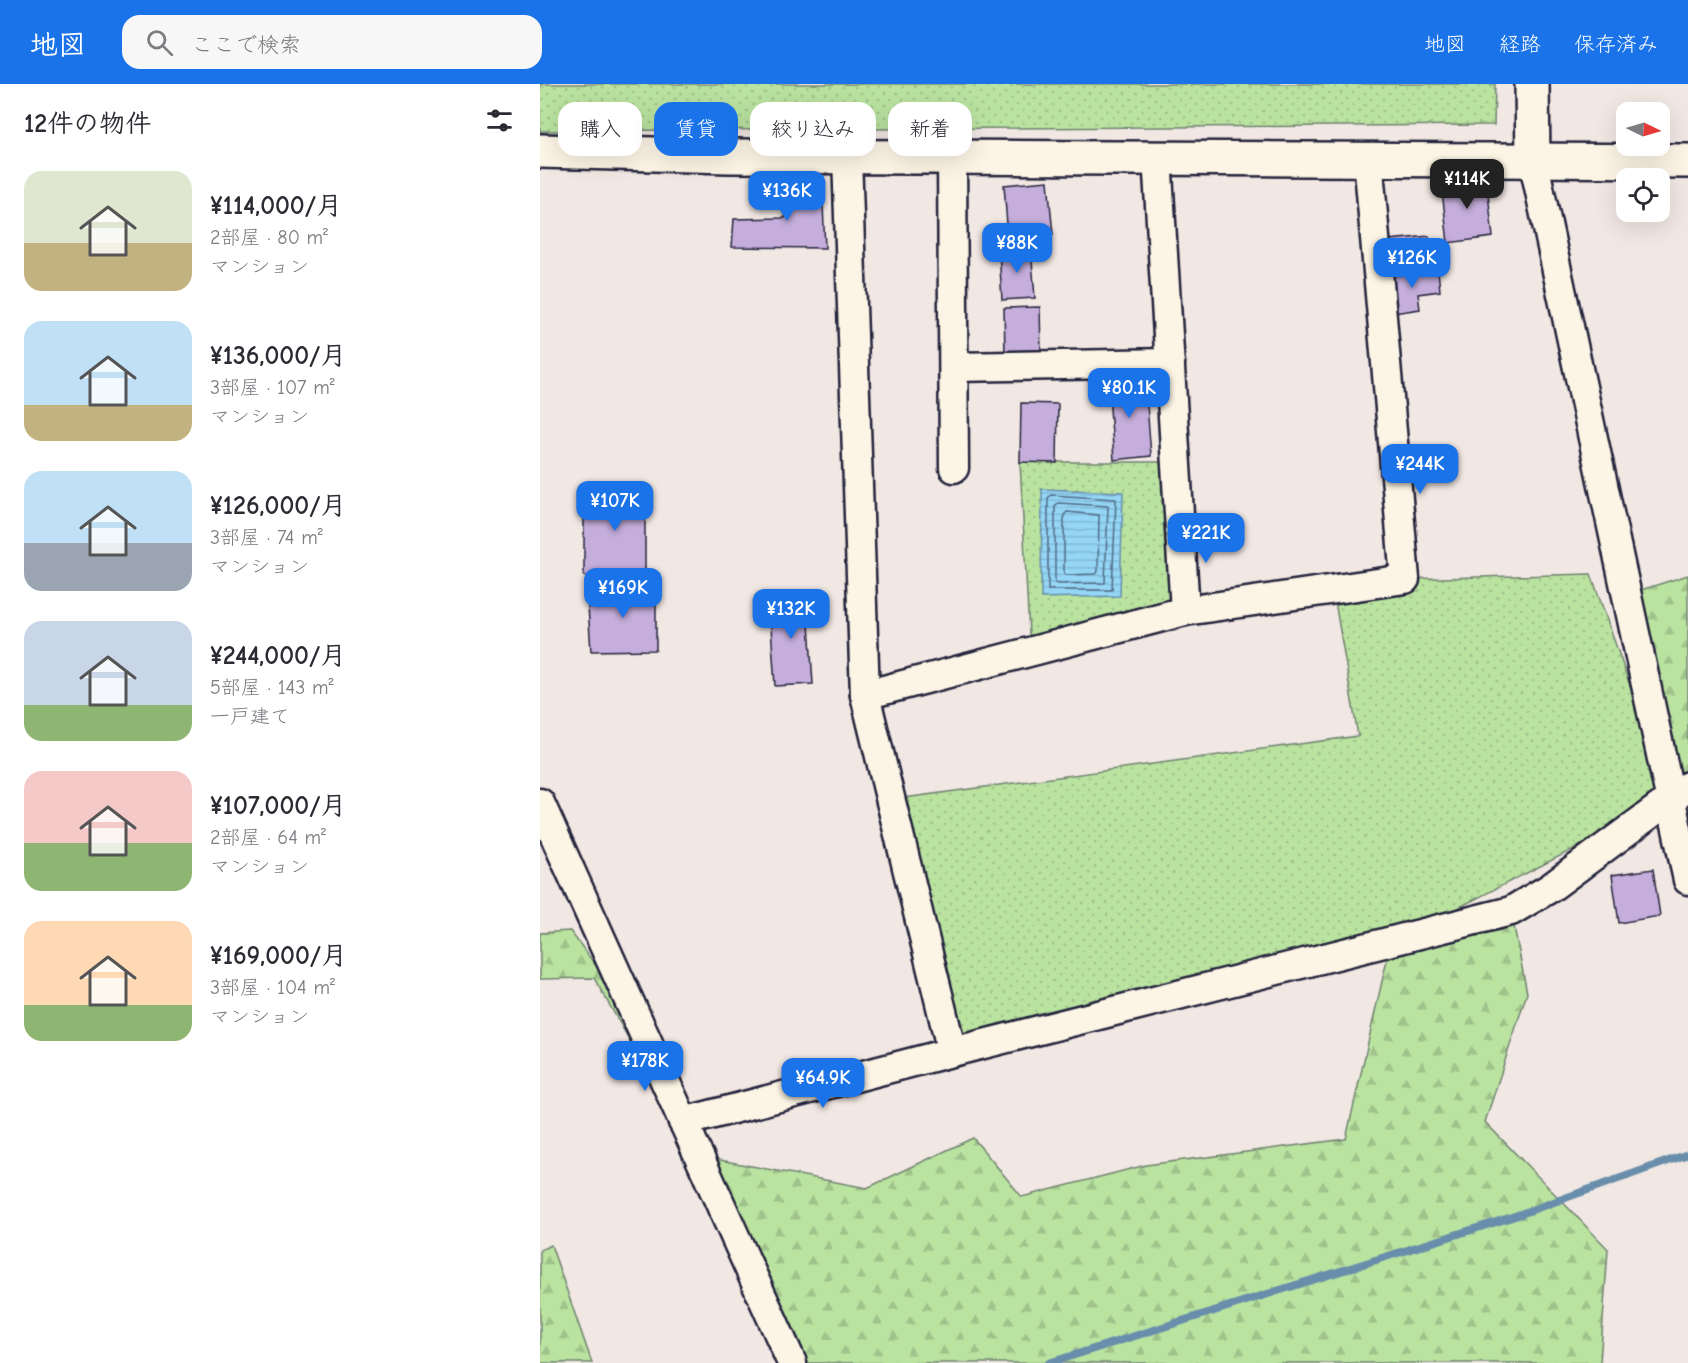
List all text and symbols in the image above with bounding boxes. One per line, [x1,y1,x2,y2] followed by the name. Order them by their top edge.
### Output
[122,15,542,69] search box
[143,26,176,59] icon: search
[30,29,86,61] text: 地図
[191,32,301,58] text: ここで検索
[1424,32,1466,56] text: 地図
[1499,32,1541,56] text: 経路
[1574,32,1658,56] text: 保存済み
[558,102,642,156] chip: 購入
[654,102,738,156] chip: 賃貸
[750,102,876,156] chip: 絞り込み
[888,102,972,156] chip: 新着
[1616,102,1670,156] north arrow
[1616,102,1670,222] map controls
[483,104,516,137] icon: filters
[24,109,151,139] text: 12件の物件
[1425,159,1509,210] pin: ¥114K
[1444,167,1490,190] text: ¥114K
[1616,168,1670,222] button: locate
[745,171,829,222] pin: ¥136K
[762,179,812,202] text: ¥136K
[210,191,342,221] text: ¥114,000/月
[72,195,144,267] icon: home
[981,223,1053,274] pin: ¥88K
[210,226,328,249] text: 2部屋 · 80 m²
[996,231,1038,254] text: ¥88K
[1370,238,1454,289] pin: ¥126K
[1387,246,1437,269] text: ¥126K
[210,255,309,278] text: マンション
[210,341,346,371] text: ¥136,000/月
[72,345,144,417] icon: home
[1080,368,1178,419] pin: ¥80.1K
[210,376,335,399] text: 3部屋 · 107 m²
[1102,376,1156,399] text: ¥80.1K
[210,405,309,428] text: マンション
[1378,444,1462,495] pin: ¥244K
[1395,452,1445,475] text: ¥244K
[573,481,657,532] pin: ¥107K
[590,489,640,512] text: ¥107K
[210,491,347,521] text: ¥126,000/月
[72,495,144,567] icon: home
[1164,513,1248,564] pin: ¥221K
[1182,521,1230,544] text: ¥221K
[210,526,323,549] text: 3部屋 · 74 m²
[210,555,309,578] text: マンション
[581,568,665,619] pin: ¥169K
[598,576,648,599] text: ¥169K
[749,589,833,640] pin: ¥132K
[767,597,815,620] text: ¥132K
[210,641,346,671] text: ¥244,000/月
[72,645,144,717] icon: home
[210,676,334,699] text: 5部屋 · 143 m²
[210,705,290,728] text: 一戸建て
[210,791,347,821] text: ¥107,000/月
[72,795,144,867] icon: home
[210,826,326,849] text: 2部屋 · 64 m²
[210,855,309,878] text: マンション
[210,941,347,971] text: ¥169,000/月
[72,945,144,1017] icon: home
[210,976,335,999] text: 3部屋 · 104 m²
[210,1005,309,1028] text: マンション
[603,1041,687,1092] pin: ¥178K
[621,1049,669,1072] text: ¥178K
[774,1058,872,1109] pin: ¥64.9K
[795,1066,851,1089] text: ¥64.9K

